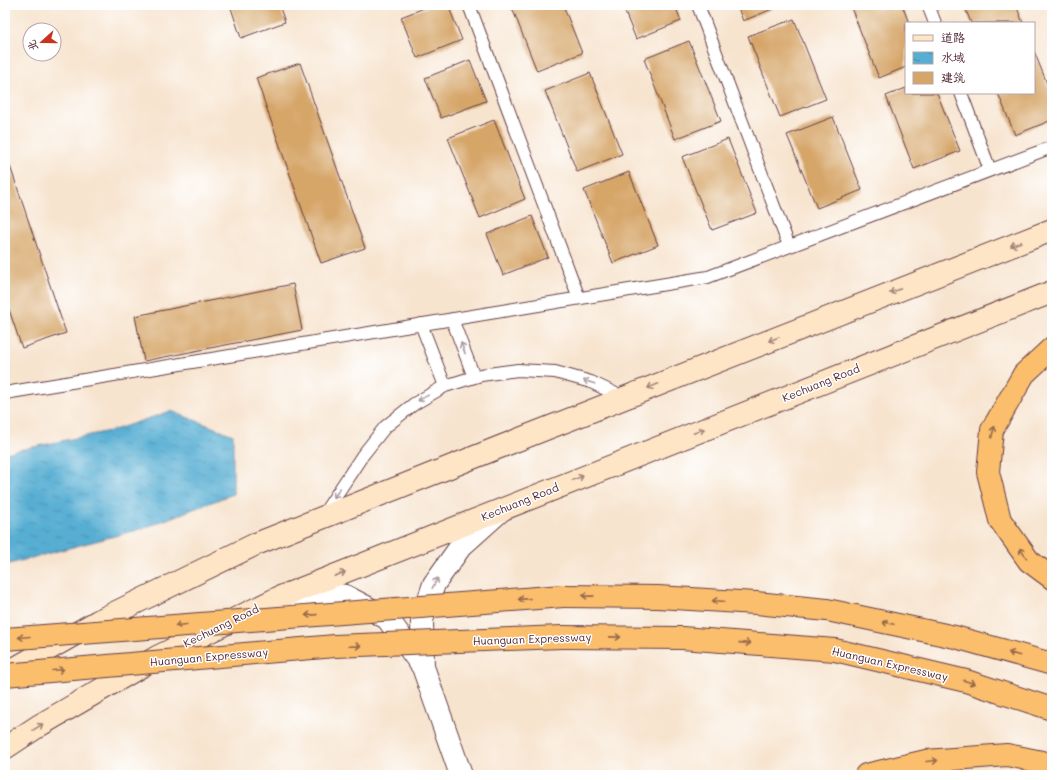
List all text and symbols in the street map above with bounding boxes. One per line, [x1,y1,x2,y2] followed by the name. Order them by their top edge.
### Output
[22,22,62,62] north arrow
[905,22,1035,94] legend
[941,29,965,45] text: 道路
[23,38,41,54] text: 北
[941,49,965,65] text: 水域
[941,69,965,85] text: 建筑
[1010,240,1022,248] one-way arrow
[889,288,901,295] one-way arrow
[768,335,780,343] one-way arrow
[459,341,466,354] one-way arrow
[780,360,862,405] street label: Kechuang Road
[583,377,595,385] one-way arrow
[647,383,659,391] one-way arrow
[418,395,430,403] one-way arrow
[692,426,704,434] one-way arrow
[990,426,997,439] one-way arrow
[572,474,584,482] one-way arrow
[479,479,561,524] street label: Kechuang Road
[333,488,341,499] one-way arrow
[1019,547,1027,558] one-way arrow
[334,569,346,577] one-way arrow
[432,577,440,589] one-way arrow
[582,592,595,600] one-way arrow
[518,595,531,602] one-way arrow
[712,597,725,604] one-way arrow
[180,601,261,650] street label: Kechuang Road
[305,611,318,618] one-way arrow
[882,619,895,627] one-way arrow
[175,621,188,628] one-way arrow
[472,629,592,648] street label: Huanguan Expressway
[608,633,621,641] one-way arrow
[17,634,30,641] one-way arrow
[738,640,751,647] one-way arrow
[348,642,361,649] one-way arrow
[831,643,950,684] street label: Huanguan Expressway
[149,644,269,669] street label: Huanguan Expressway
[1008,650,1021,657] one-way arrow
[51,666,64,674] one-way arrow
[962,679,975,686] one-way arrow
[32,723,43,731] one-way arrow
[925,757,938,765] one-way arrow

